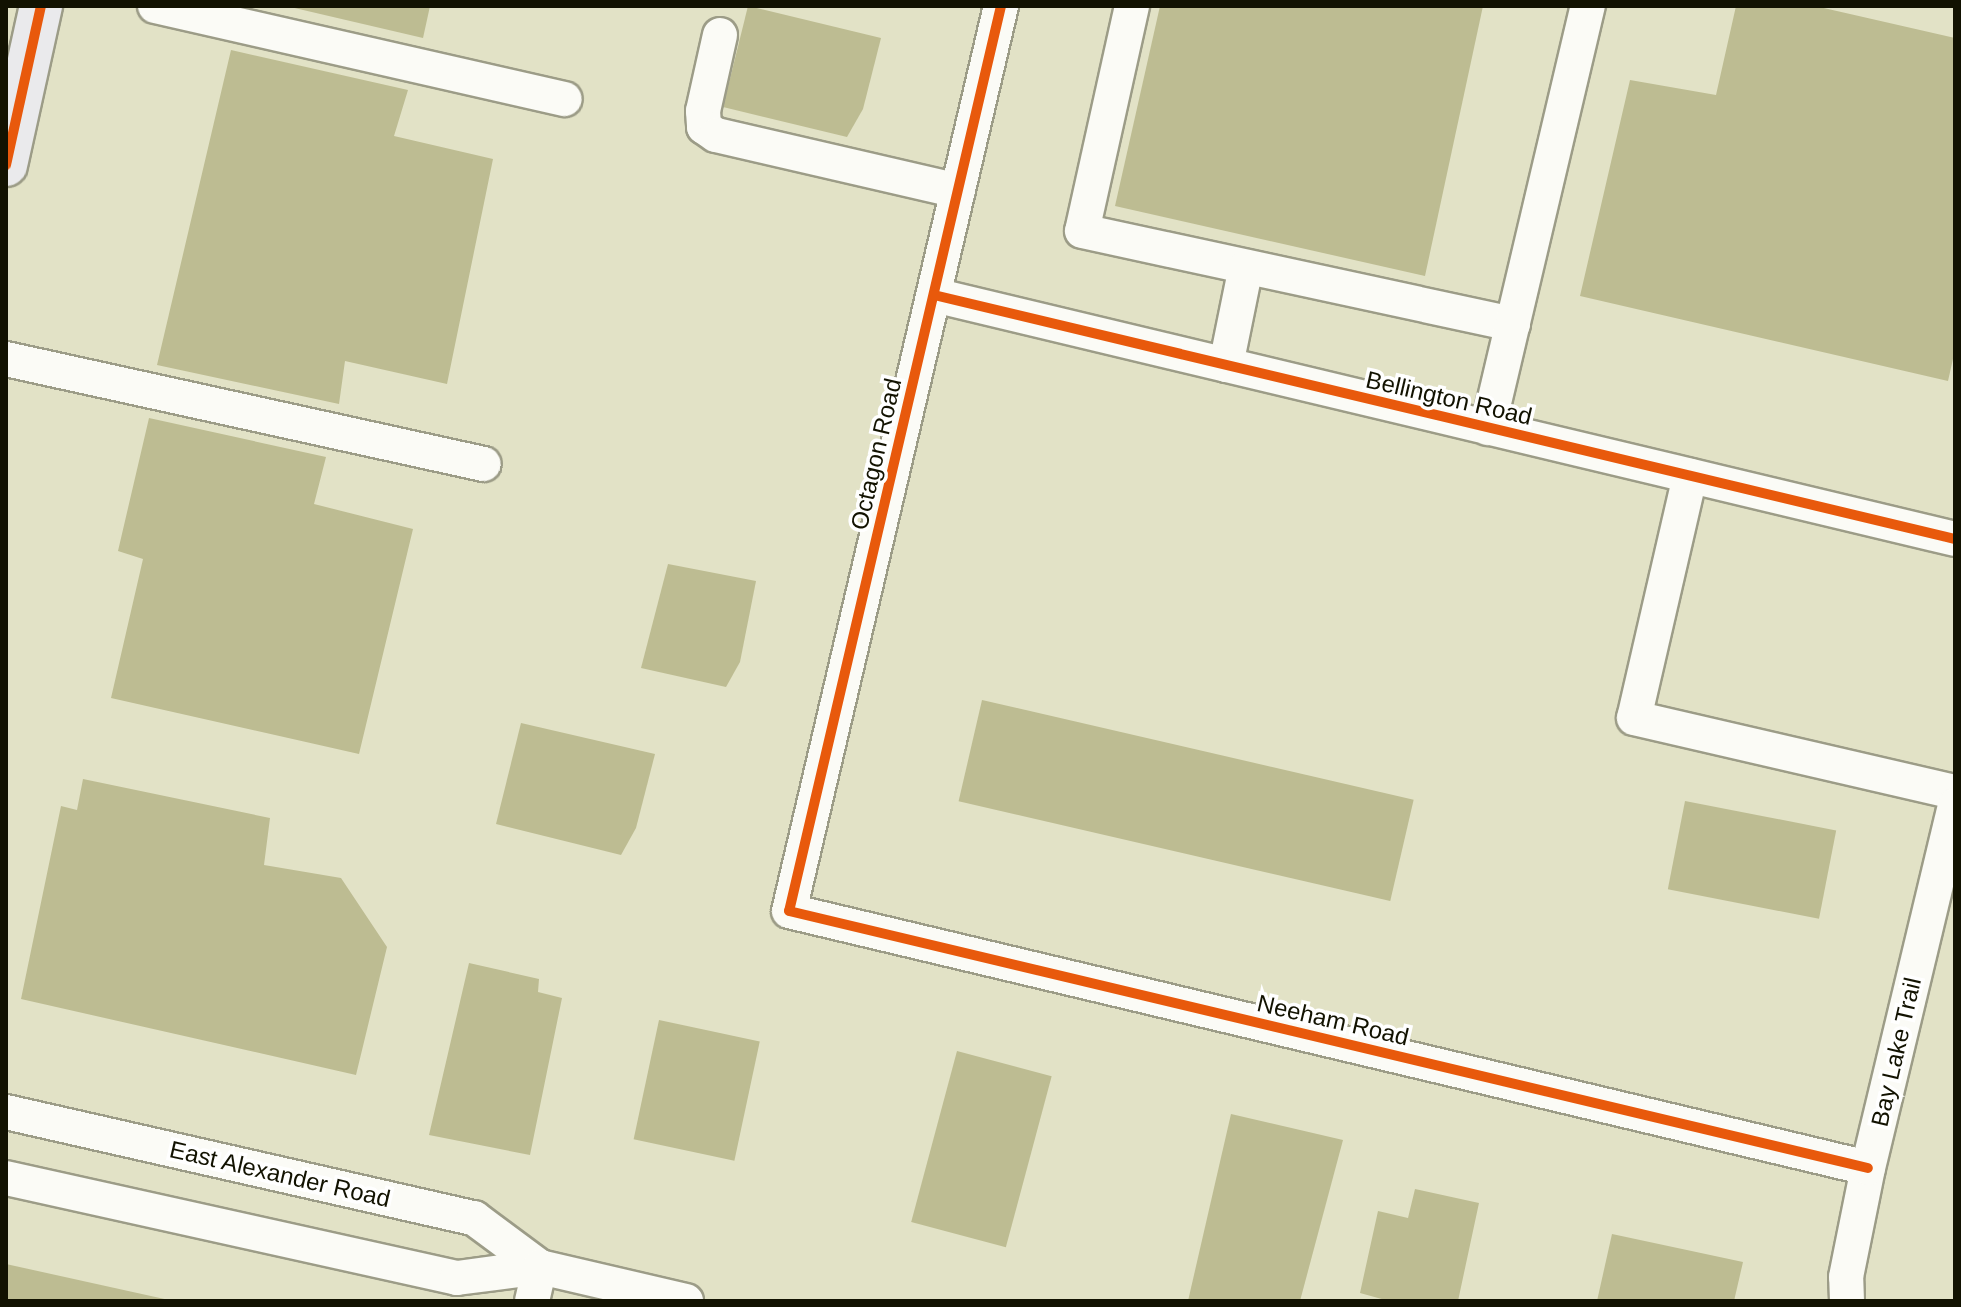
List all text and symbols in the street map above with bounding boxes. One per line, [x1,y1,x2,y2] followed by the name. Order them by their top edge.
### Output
[1363,365,1535,431] street label: Bellington Road
[845,375,907,533] street label: Octagon Road
[1865,974,1927,1130] street label: Bay Lake Trail
[1254,989,1412,1051] street label: Neeham Road
[166,1134,394,1214] street label: East Alexander Road

